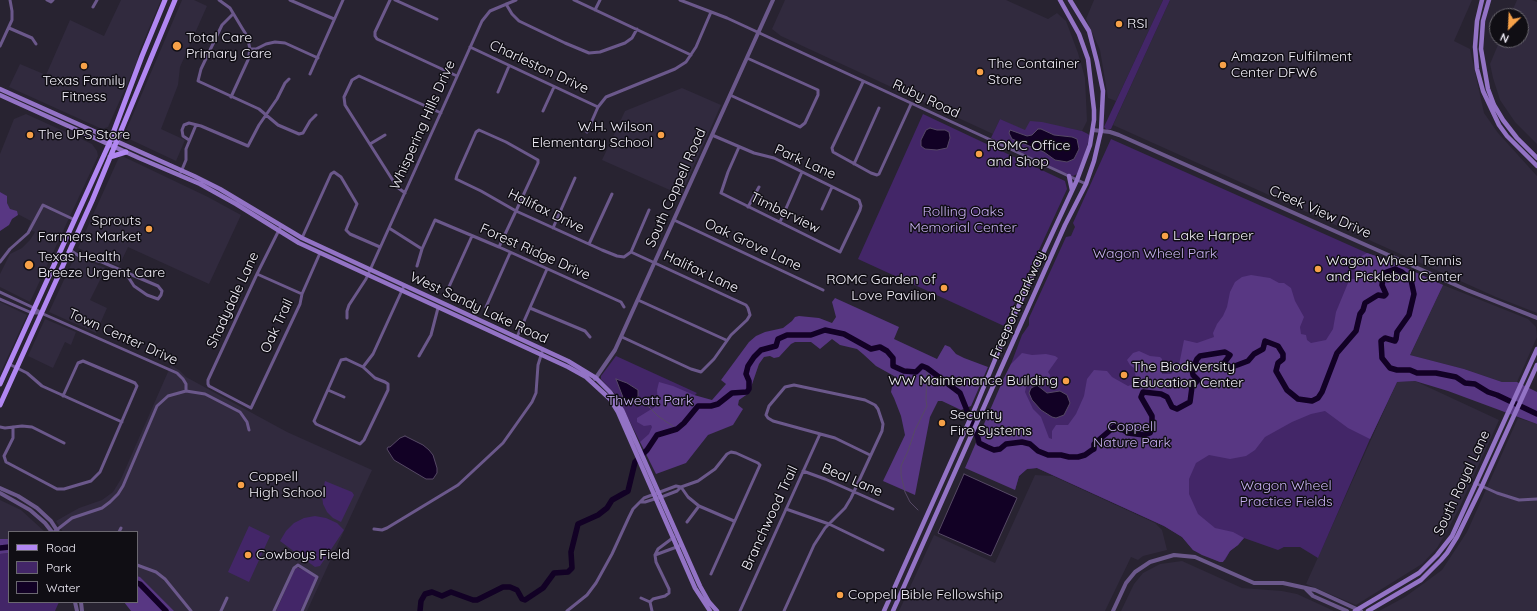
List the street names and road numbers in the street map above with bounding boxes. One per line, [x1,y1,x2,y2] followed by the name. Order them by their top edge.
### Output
[487,37,591,97] street label: Charleston Drive
[387,58,459,192] street label: Whispering Hills Drive
[890,76,962,122] street label: Ruby Road
[642,126,710,250] street label: South Coppell Road
[772,141,838,183] street label: Park Lane
[1267,182,1373,242] street label: Creek View Drive
[505,185,587,237] street label: Halifax Drive
[747,189,823,237] street label: Timberview
[702,215,804,275] street label: Oak Grove Lane
[477,220,593,284] street label: Forest Ridge Drive
[661,247,741,297] street label: Halifax Lane
[987,248,1049,362] street label: Freeport Parkway
[203,249,263,351] street label: Shadydale Lane
[407,269,551,347] street label: West Sandy Lake Road
[257,296,297,356] street label: Oak Trail
[66,305,180,369] street label: Town Center Drive
[1430,428,1494,538] street label: South Royal Lane
[819,460,885,500] street label: Beal Lane
[738,463,802,573] street label: Branchwood Trail

